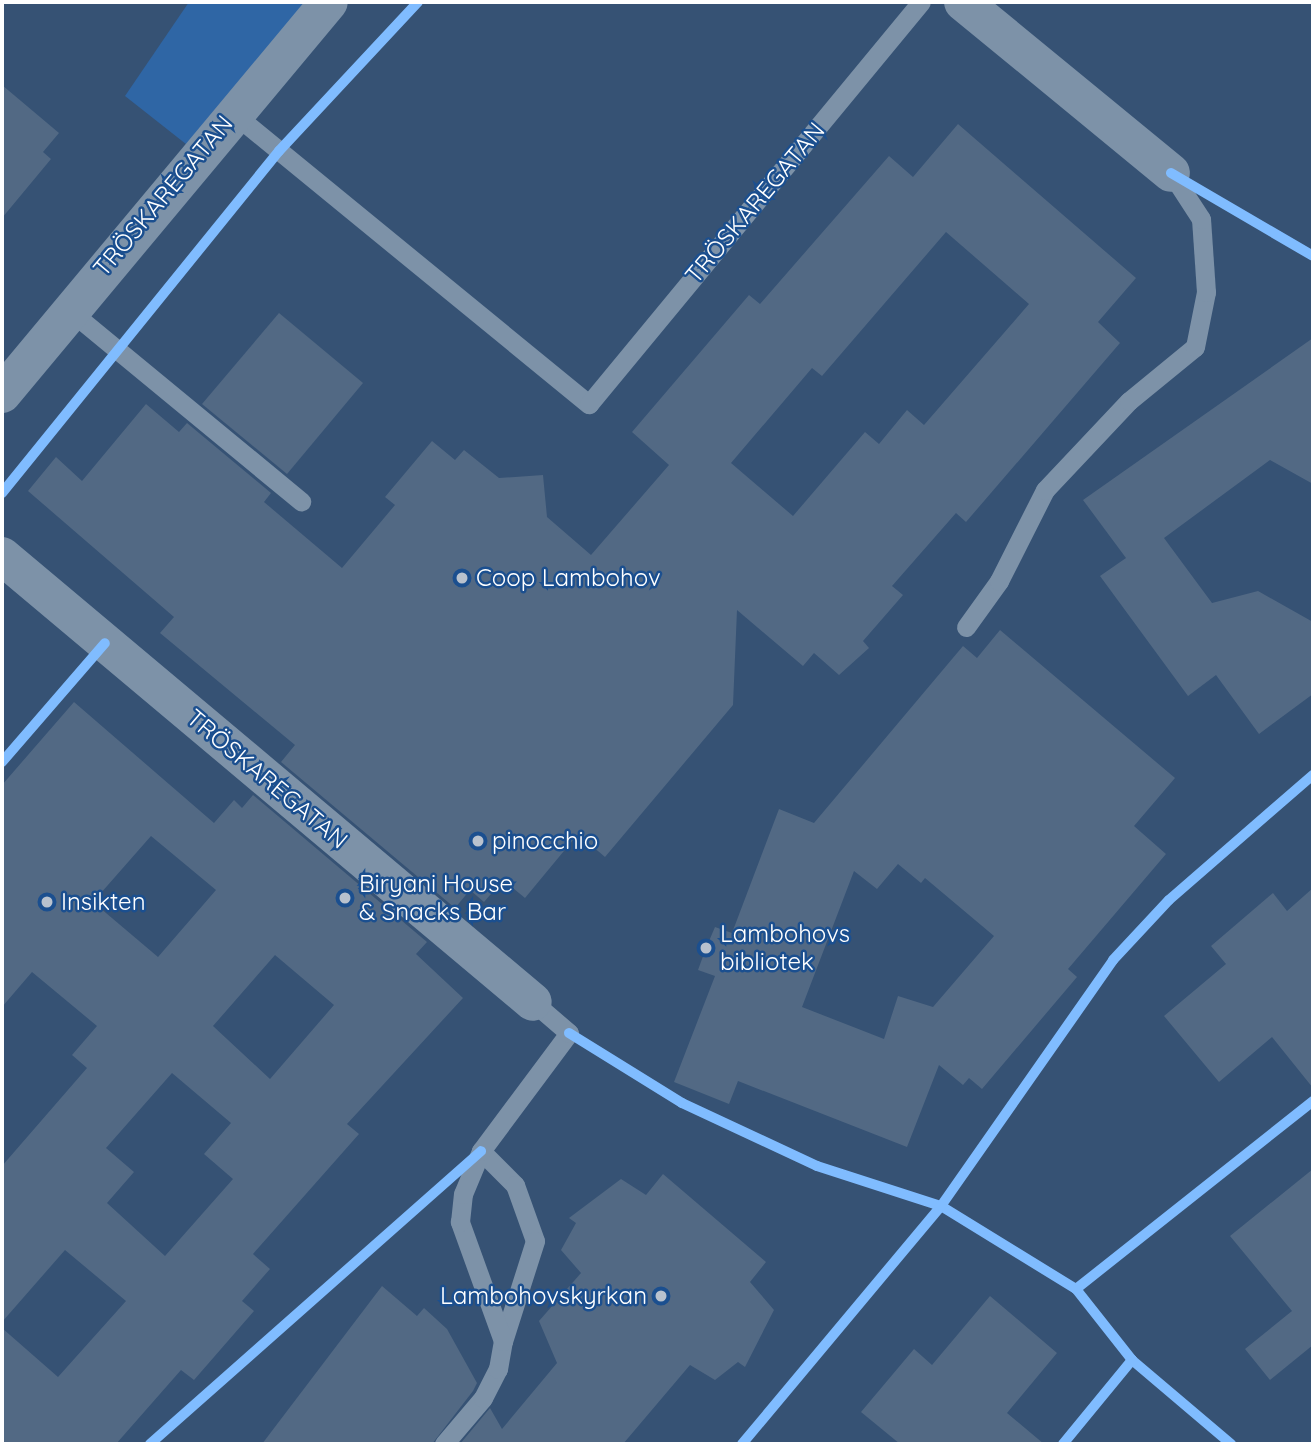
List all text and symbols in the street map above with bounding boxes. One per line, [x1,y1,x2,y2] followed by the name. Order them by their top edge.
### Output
[87,110,239,282] street label: TRÖSKAREGATAN
[679,117,831,289] street label: TRÖSKAREGATAN
[476,564,661,592] place label: Coop Lambohov
[454,570,470,586] marker: Coop Lambohov
[181,703,353,855] street label: TRÖSKAREGATAN
[492,827,598,855] place label: pinocchio
[470,833,486,849] marker: pinocchio
[359,870,513,926] place label: Biryani House & Snacks Bar
[61,888,146,916] place label: Insikten
[337,890,353,906] marker: Biryani House & Snacks Bar
[39,894,55,910] marker: Insikten
[720,920,850,976] place label: Lambohovs bibliotek
[698,940,714,956] marker: Lambohovs bibliotek
[440,1282,647,1310] place label: Lambohovskyrkan
[653,1288,669,1304] marker: Lambohovskyrkan

